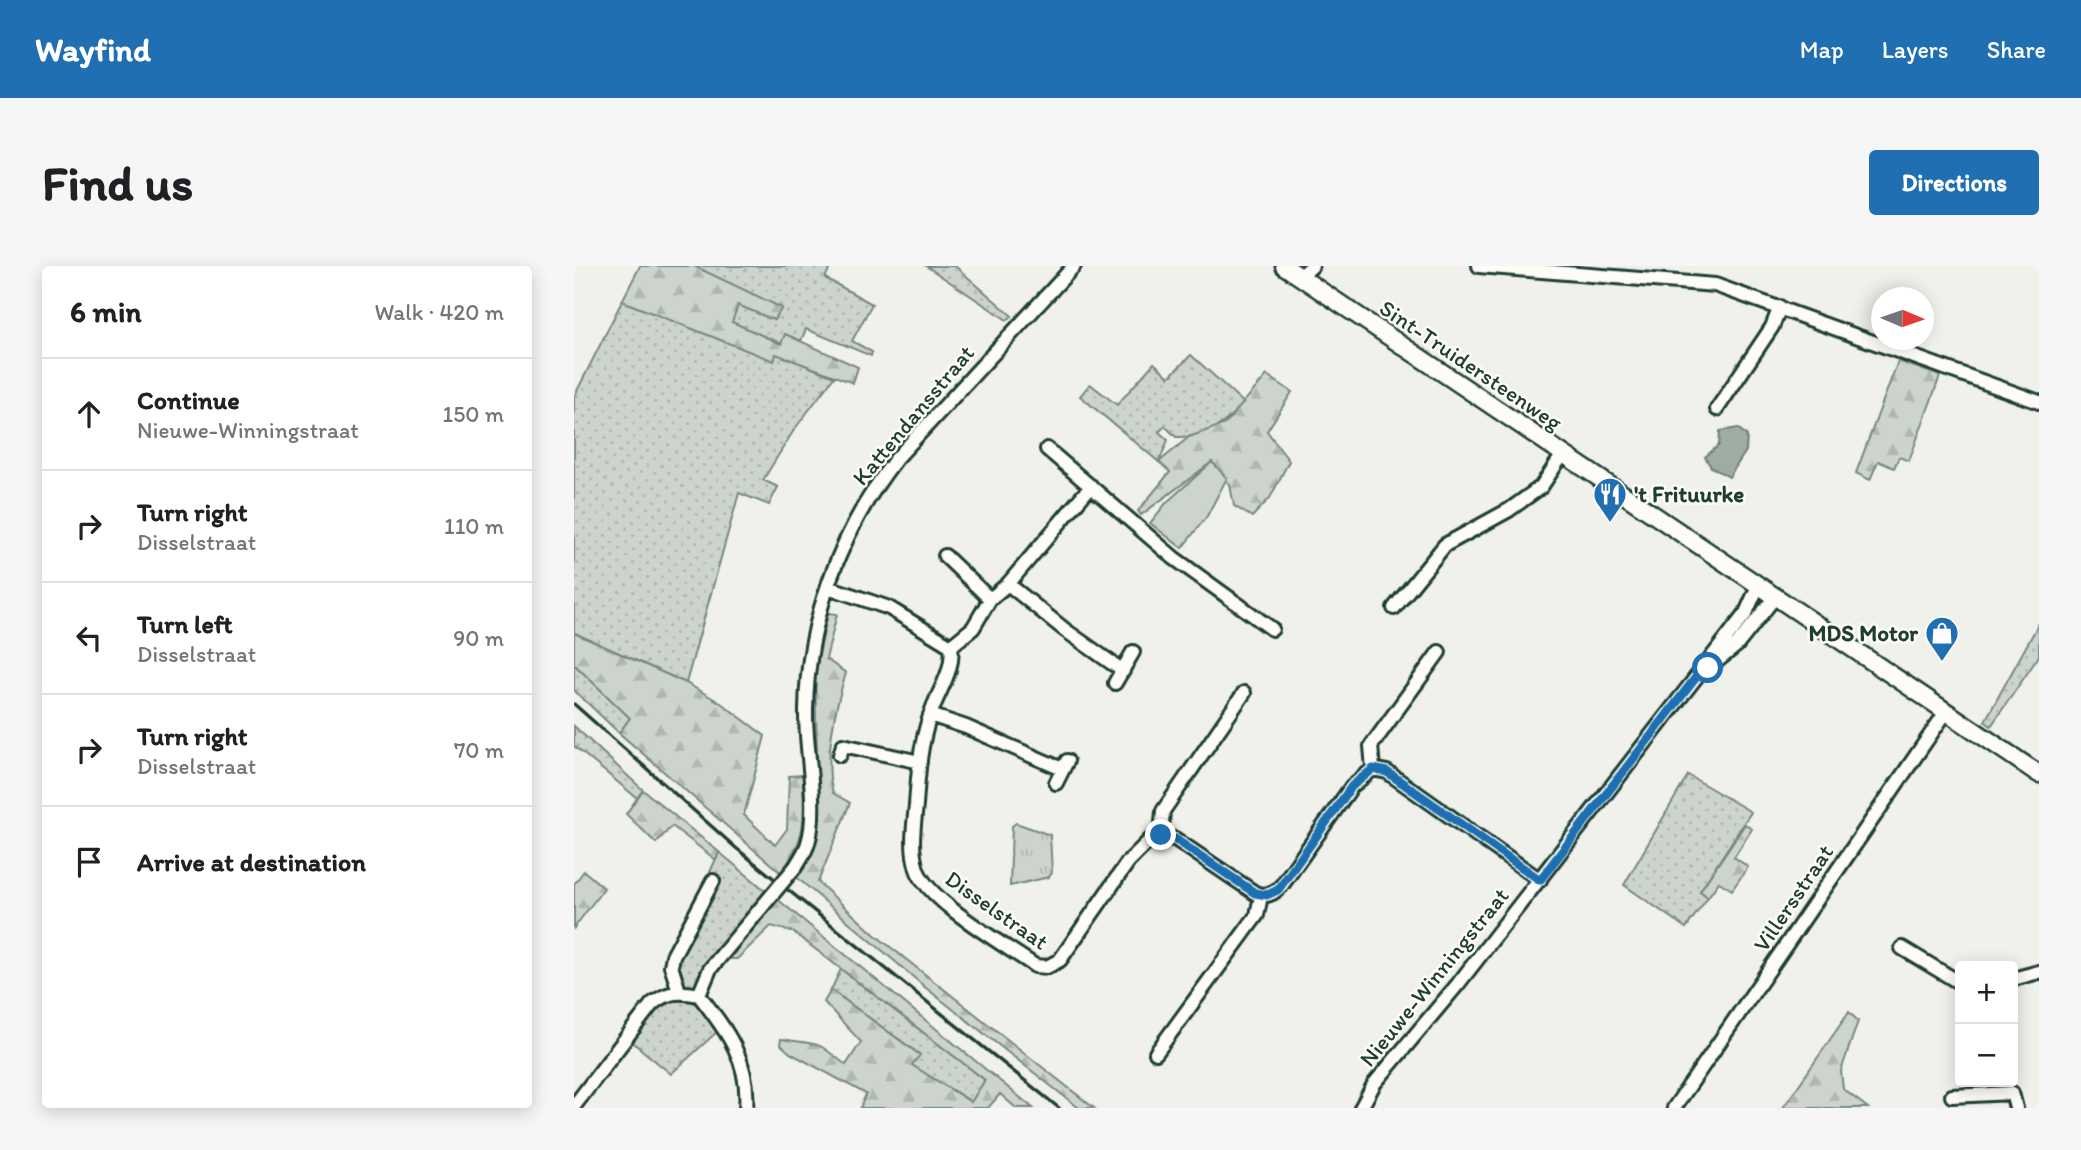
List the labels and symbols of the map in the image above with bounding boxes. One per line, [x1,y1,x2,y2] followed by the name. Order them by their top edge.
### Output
[1871,287,1934,350] north arrow
[1374,294,1568,437] street label: Sint-Truidersteenweg
[846,339,980,491] street label: Kattendansstraat
[1591,475,1629,524] restaurant icon: 't Frituurke
[1634,480,1744,508] place label: 't Frituurke
[1923,614,1961,663] shop icon: MDS Motor
[1809,619,1918,647] place label: MDS Motor
[1692,652,1723,683] route start
[1145,819,1176,850] route end
[1747,839,1839,957] street label: Villersstraat
[940,864,1054,956] street label: Disselstraat
[1353,882,1515,1072] street label: Nieuwe-Winningstraat

